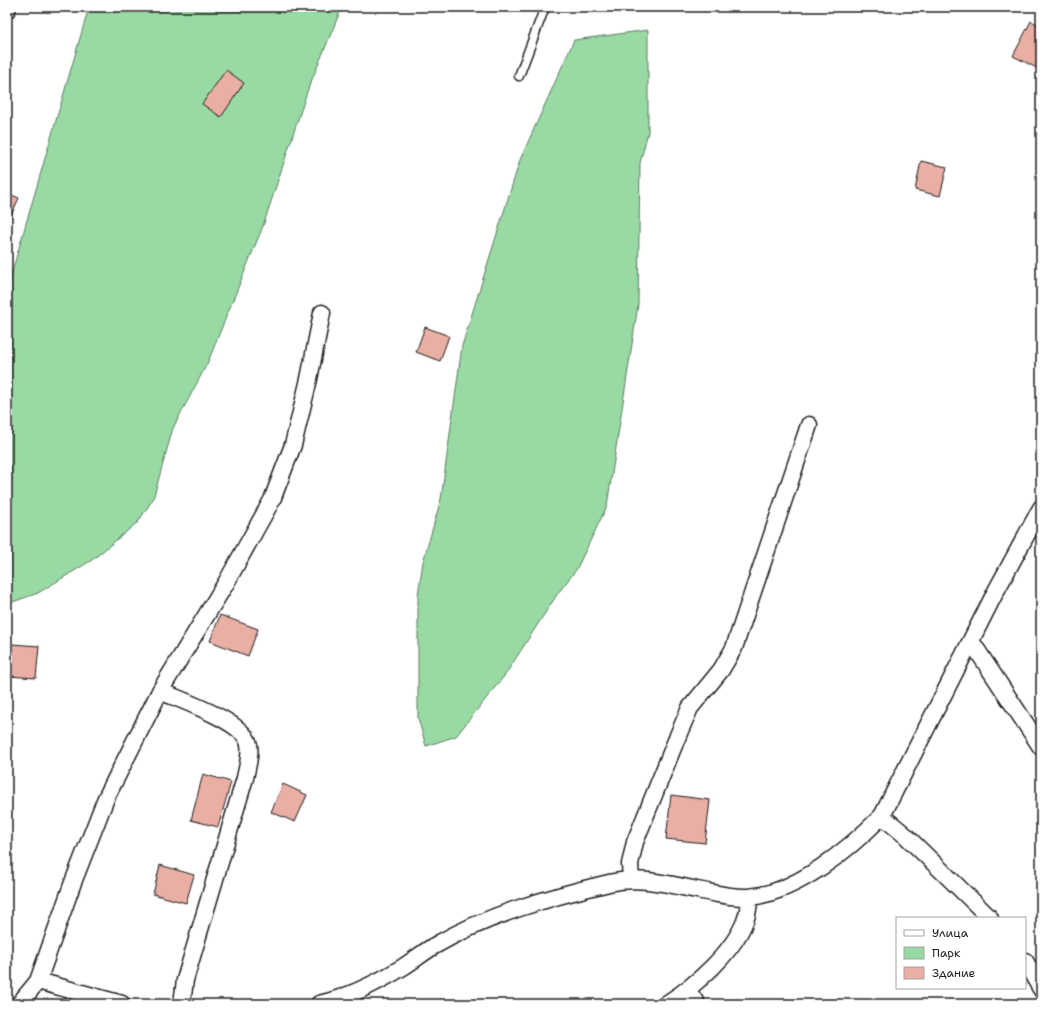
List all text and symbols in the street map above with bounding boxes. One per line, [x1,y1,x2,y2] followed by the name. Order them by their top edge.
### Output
[896,917,1026,989] legend
[932,925,969,941] text: Улица
[932,945,961,961] text: Парк
[932,965,976,981] text: Здание

